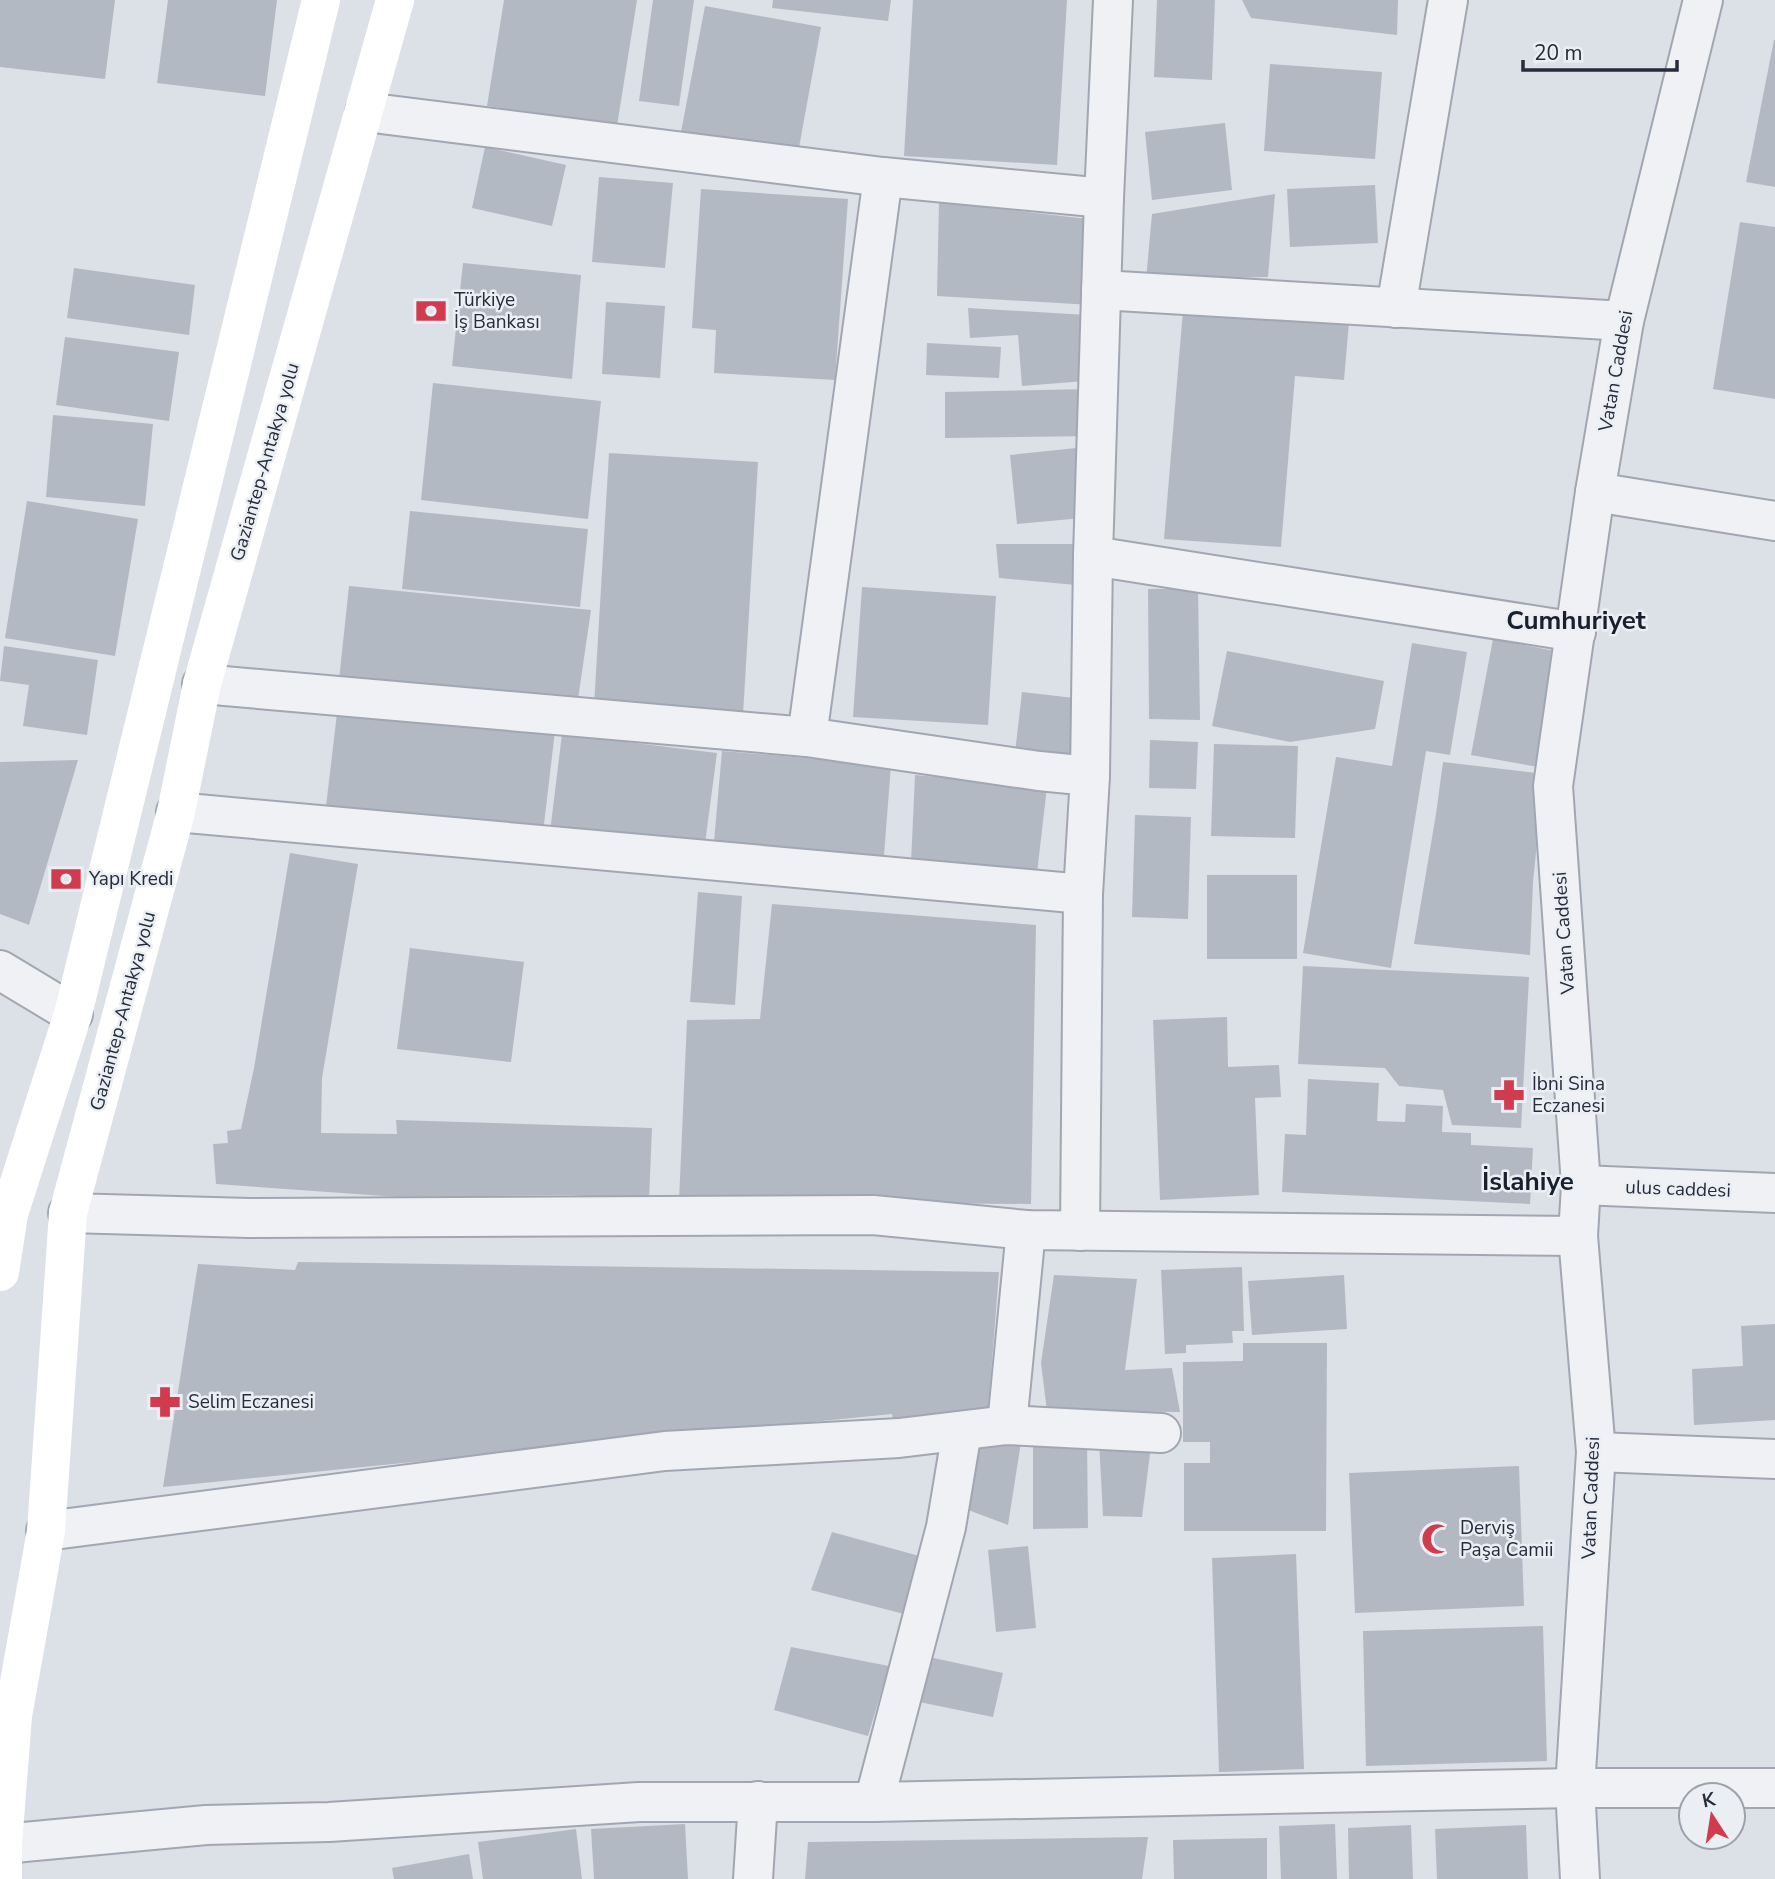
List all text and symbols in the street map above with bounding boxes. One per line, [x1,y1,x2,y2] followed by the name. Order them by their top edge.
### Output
[1523,28,1677,72] scale bar
[1534,39,1583,67] text: 20 m
[454,287,540,335] place label: Türkiye İş Bankası
[414,294,448,328] bank icon: Türkiye İş Bankası
[1592,308,1639,435] street label: Vatan Caddesi
[224,360,306,564] street label: Gaziantep-Antakya yolu
[1506,603,1647,638] district label: Cumhuriyet
[49,862,83,896] bank icon: Yapı Kredi
[88,866,173,892] place label: Yapı Kredi
[1547,871,1581,996] street label: Vatan Caddesi
[84,909,162,1113] street label: Gaziantep-Antakya yolu
[1532,1071,1605,1119] place label: İbni Sina Eczanesi
[1492,1078,1526,1112] pharmacy icon: İbni Sina Eczanesi
[1482,1164,1574,1199] district label: İslahiye
[1625,1174,1731,1204] street label: ulus caddesi
[148,1385,182,1419] pharmacy icon: Selim Eczanesi
[188,1389,314,1415] place label: Selim Eczanesi
[1576,1436,1606,1561] street label: Vatan Caddesi
[1460,1515,1553,1563] place label: Derviş Paşa Camii
[1420,1522,1454,1556] mosque icon: Derviş Paşa Camii
[1677,1781,1747,1851] north arrow
[1700,1786,1719,1814] text: K

